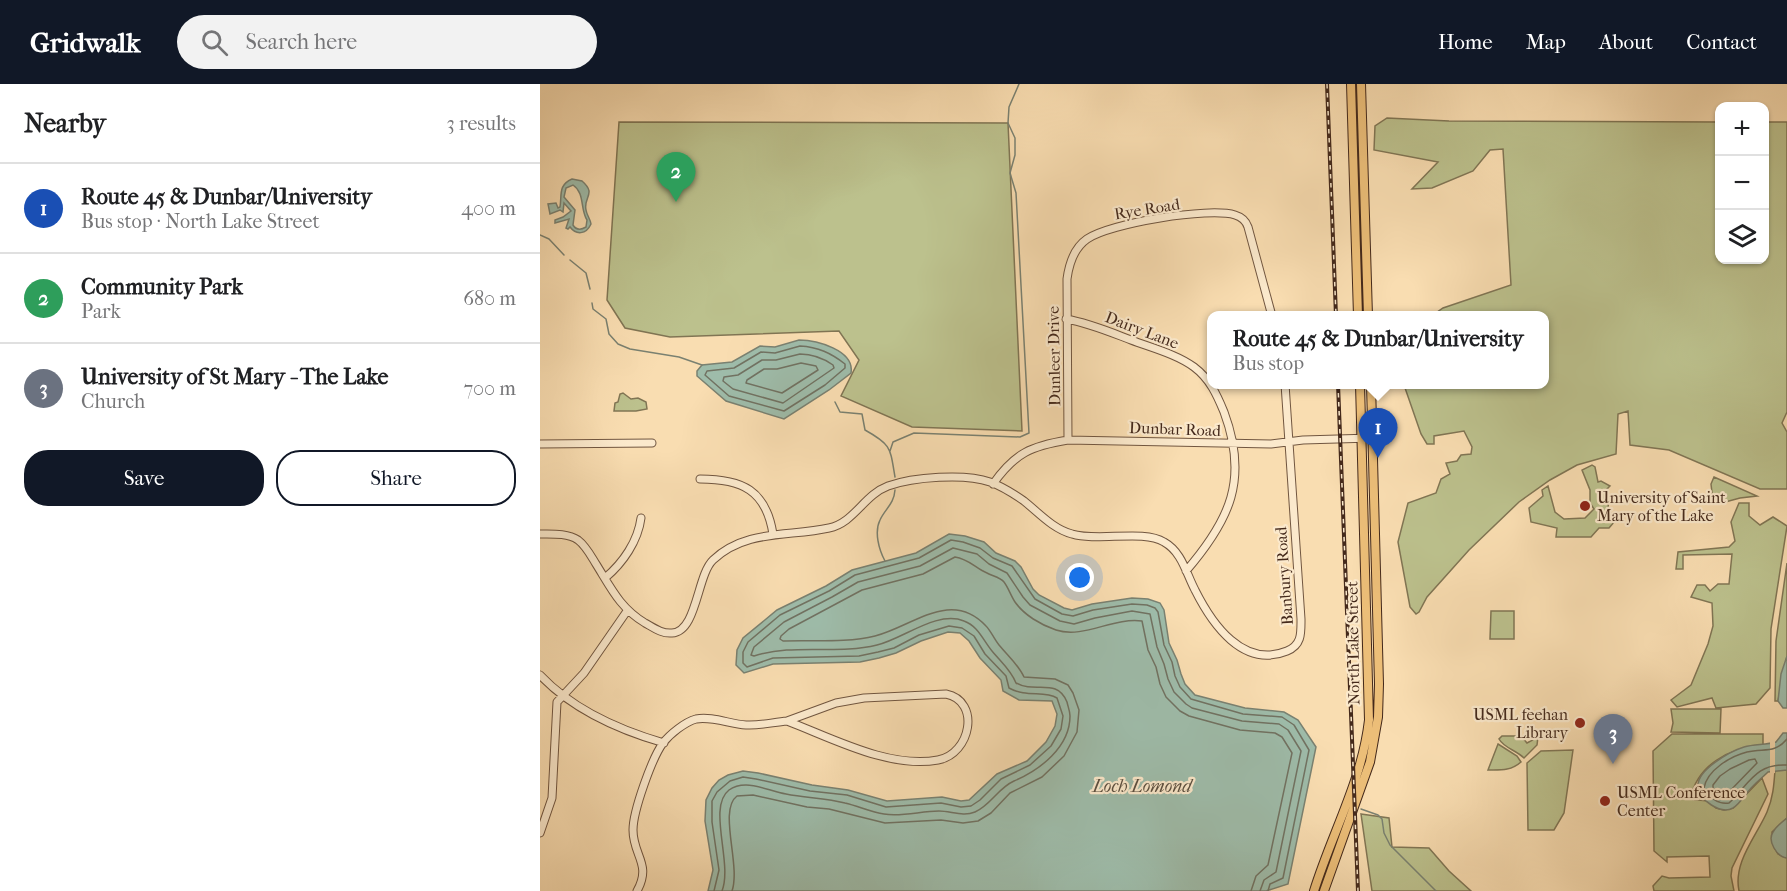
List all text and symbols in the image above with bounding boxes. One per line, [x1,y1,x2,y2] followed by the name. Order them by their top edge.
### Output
[177,15,597,69] search box
[30,26,141,59] text: Gridwalk
[198,26,231,59] icon: search
[246,29,357,55] text: Search here
[1438,30,1493,54] text: Home
[1526,30,1566,54] text: Map
[1599,30,1653,54] text: About
[1686,30,1757,54] text: Contact
[1715,102,1769,264] map controls
[1715,102,1769,156] button: +
[24,108,106,139] text: Nearby
[447,112,516,135] text: 3 results
[656,152,696,202] pin: 2
[1715,156,1769,210] button: −
[81,184,372,210] text: Route 45 & Dunbar/University
[1113,194,1181,224] street label: Rye Road
[40,197,47,220] text: 1
[461,197,516,220] text: 400 m
[81,210,320,233] text: Bus stop · North Lake Street
[1715,210,1769,264] button: layers
[81,274,243,300] text: Community Park
[38,287,49,310] text: 2
[463,287,516,310] text: 680 m
[81,300,121,323] text: Park
[1044,306,1064,406] street label: Dunleer Drive
[1103,307,1182,353] street label: Dairy Lane
[1207,311,1549,389] popup
[1232,326,1524,352] text: Route 45 & Dunbar/University
[1232,352,1304,375] text: Bus stop
[81,364,389,390] text: University of St Mary - The Lake
[39,377,48,400] text: 3
[463,377,516,400] text: 700 m
[81,390,145,413] text: Church
[1358,408,1398,458] pin: 1
[1129,418,1222,440] street label: Dunbar Road
[24,450,264,506] button: Save
[276,450,516,506] button: Share
[1597,488,1726,525] place label: University of Saint Mary of the Lake
[1578,499,1592,513] marker: University of Saint Mary of the Lake
[1271,526,1297,626] street label: Banbury Road
[1065,563,1094,592] your location
[1342,581,1364,705] street label: North Lake Street
[1473,705,1569,742] place label: USML feehan Library
[1594,714,1632,764] pin: 3
[1573,716,1587,730] marker: USML feehan Library
[1091,776,1194,797] water label: Loch Lomond
[1617,783,1745,820] place label: USML Conference Center
[1598,794,1612,808] marker: USML Conference Center

